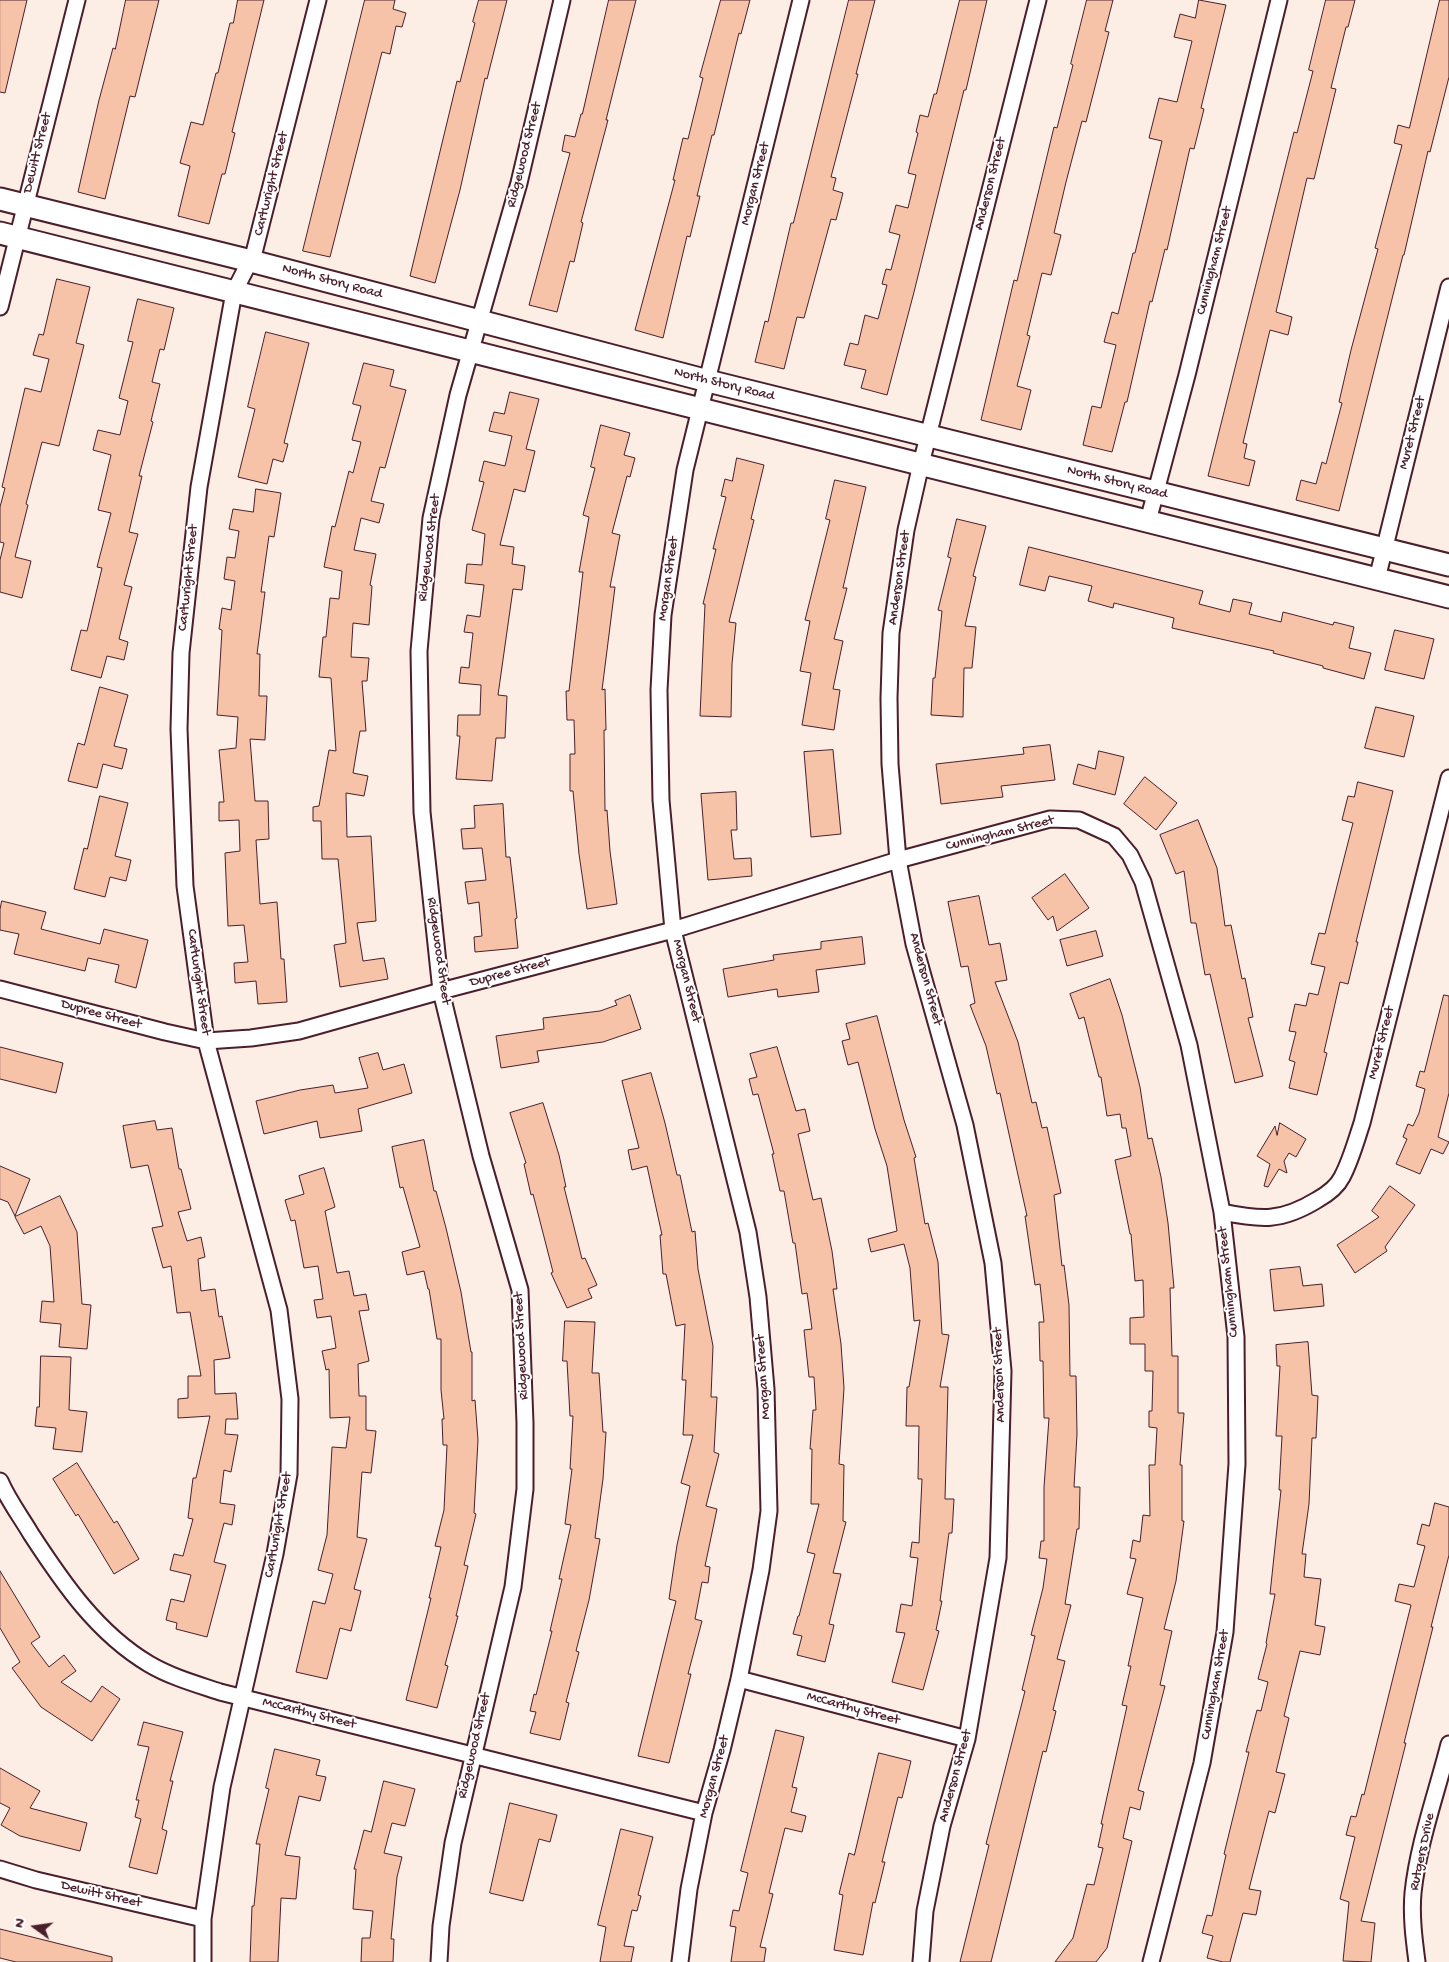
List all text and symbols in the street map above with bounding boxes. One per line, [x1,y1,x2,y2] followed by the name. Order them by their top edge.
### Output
[504,101,546,209] street label: Ridgewood Street
[20,111,56,195] street label: Dewitt Street
[251,130,293,238] street label: Cartwright Street
[971,136,1011,232] street label: Anderson Street
[738,141,774,227] street label: Morgan Street
[1193,205,1237,317] street label: Cunningham Street
[280,261,384,303] street label: North Story Road
[672,364,776,406] street label: North Story Road
[1396,395,1430,471] street label: Muret Street
[1065,462,1169,504] street label: North Story Road
[415,493,445,603] street label: Ridgewood Street
[175,524,203,632] street label: Cartwright Street
[885,530,915,626] street label: Anderson Street
[655,536,683,622] street label: Morgan Street
[944,812,1056,856] street label: Cunningham Street
[422,896,454,1006] street label: Ridgewood Street
[182,928,214,1036] street label: Cartwright Street
[905,931,945,1027] street label: Anderson Street
[668,938,704,1024] street label: Morgan Street
[468,954,552,992] street label: Dupree Street
[59,996,143,1034] street label: Dupree Street
[1365,1005,1399,1081] street label: Muret Street
[1215,1226,1243,1338] street label: Cunningham Street
[511,1292,533,1400] street label: Ridgewood Street
[990,1327,1010,1423] street label: Anderson Street
[753,1334,775,1420] street label: Morgan Street
[261,1471,297,1579] street label: Cartwright Street
[1198,1629,1234,1741] street label: Cunningham Street
[805,1689,901,1729] street label: McCarthy Street
[455,1691,495,1801] street label: Ridgewood Street
[261,1694,357,1734] street label: McCarthy Street
[936,1728,976,1824] street label: Anderson Street
[696,1734,734,1820] street label: Morgan Street
[1407,1812,1439,1892] street label: Rutgers Drive
[59,1878,143,1912] street label: Dewitt Street
[10,1902,60,1952] north arrow
[11,1917,29,1930] text: N

